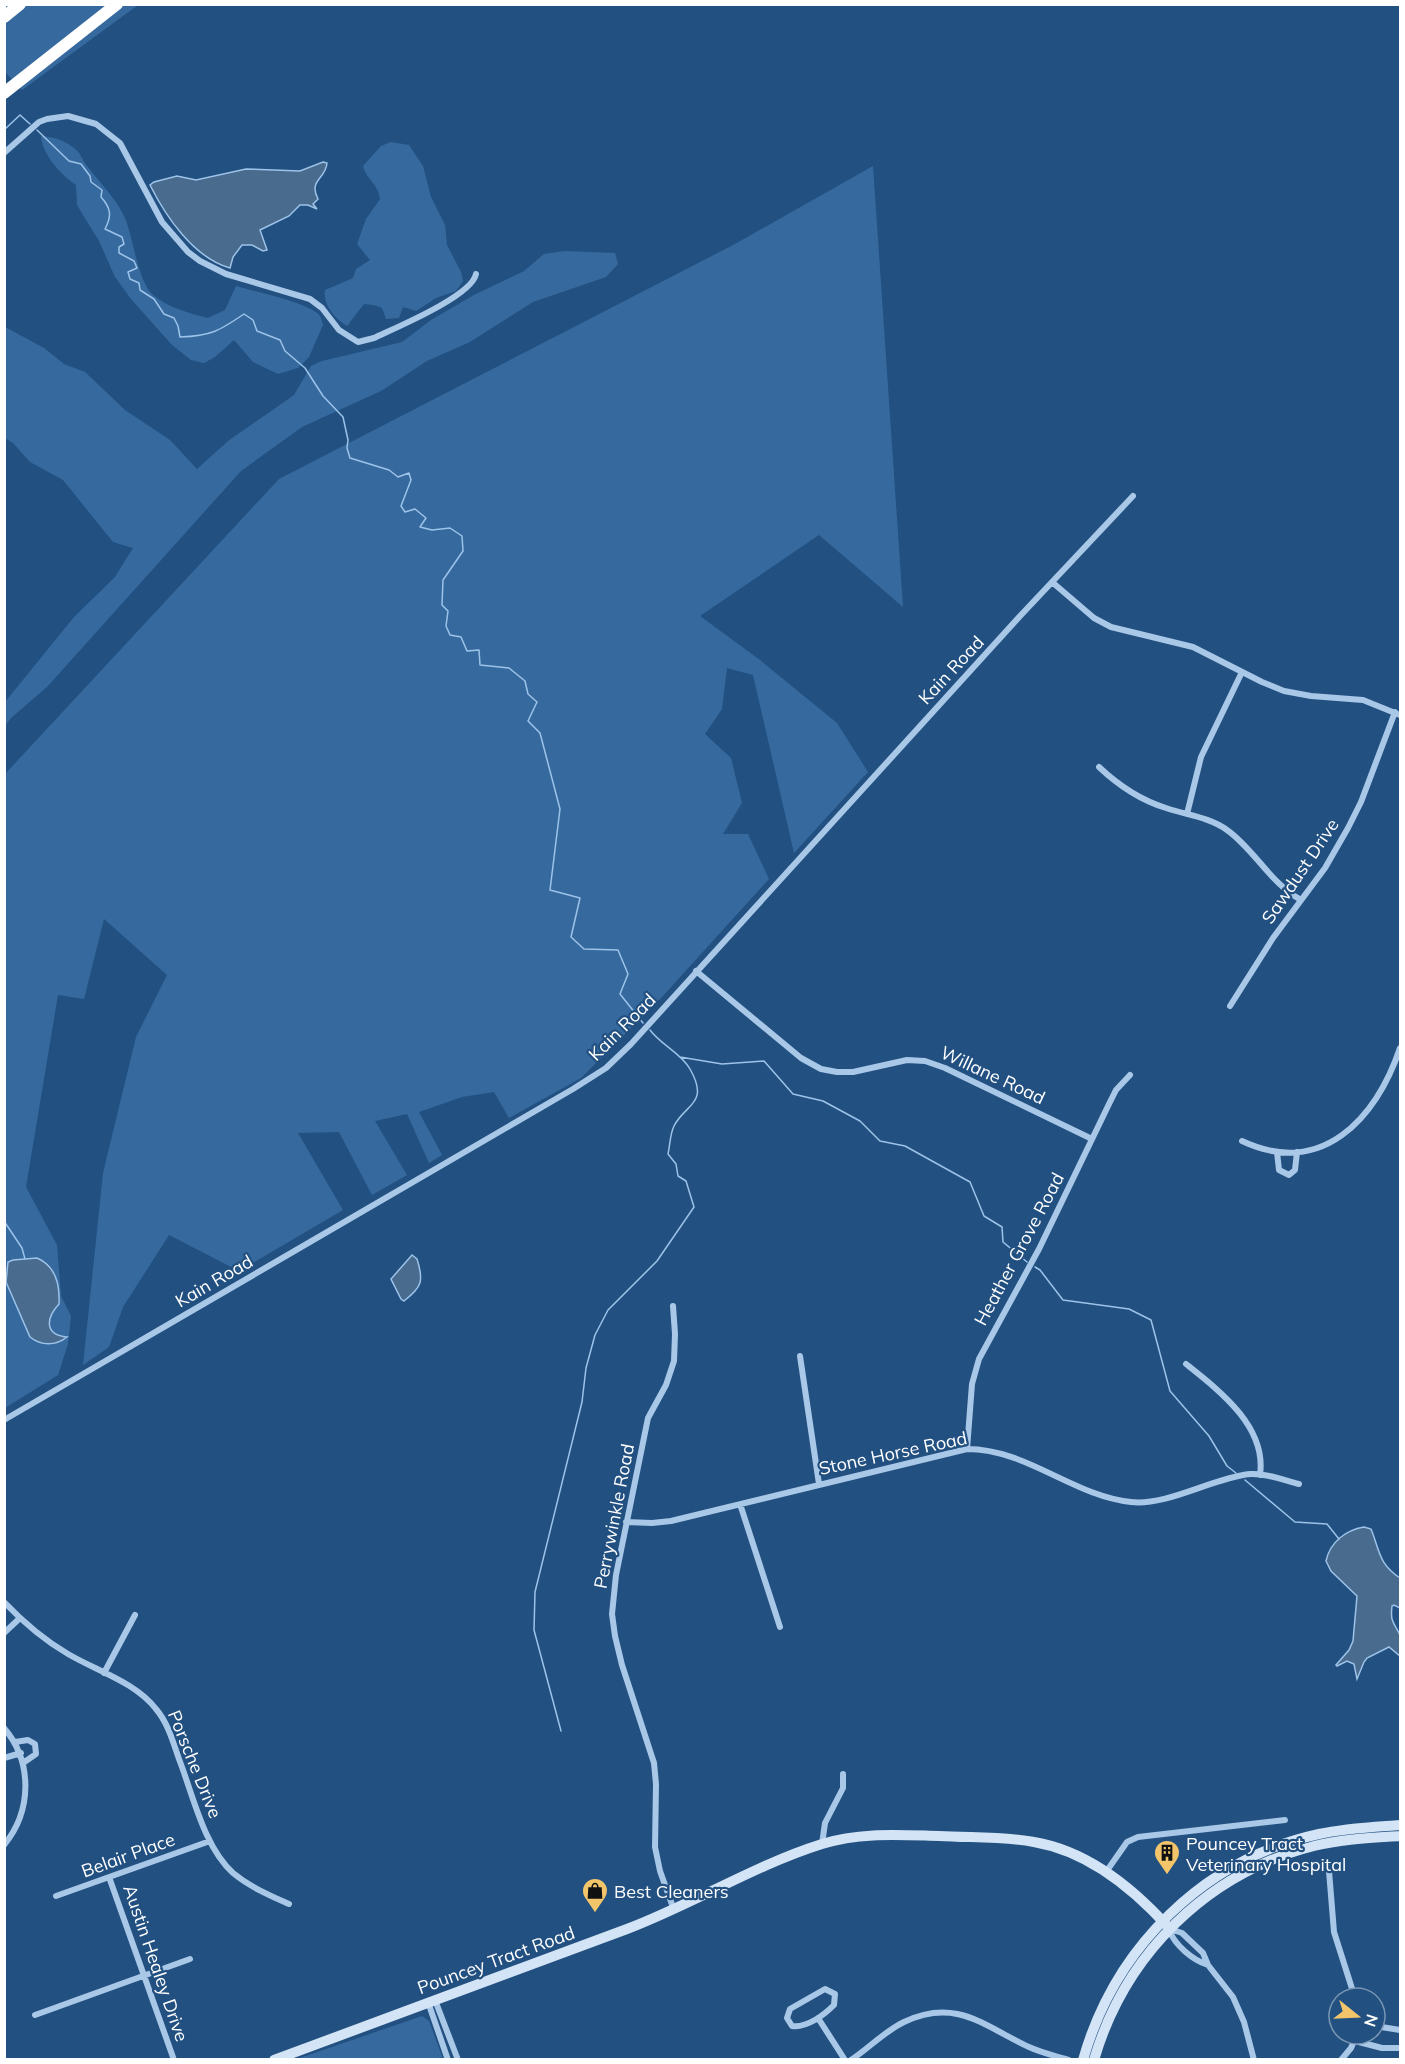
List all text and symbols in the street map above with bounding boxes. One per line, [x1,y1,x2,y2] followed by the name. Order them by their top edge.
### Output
[913,631,989,709] street label: Kain Road
[1256,814,1344,928] street label: Sawdust Drive
[584,989,660,1065] street label: Kain Road
[937,1041,1049,1109] street label: Willane Road
[969,1169,1069,1329] street label: Heather Grove Road
[171,1250,257,1312] street label: Kain Road
[817,1426,969,1480] street label: Stone Horse Road
[589,1442,639,1590] street label: Perrywinkle Road
[163,1707,227,1821] street label: Porsche Drive
[78,1827,178,1883] street label: Belair Place
[1186,1832,1346,1876] place label: Pouncey Tract Veterinary Hospital
[1152,1838,1182,1876] building icon: Pouncey Tract Veterinary Hospital
[580,1876,610,1914] shop icon: Best Cleaners
[614,1880,729,1903] place label: Best Cleaners
[118,1882,194,2044] street label: Austin Healey Drive
[414,1921,578,1999] street label: Pouncey Tract Road
[1327,1986,1387,2046] north arrow
[1360,2012,1383,2029] text: N

